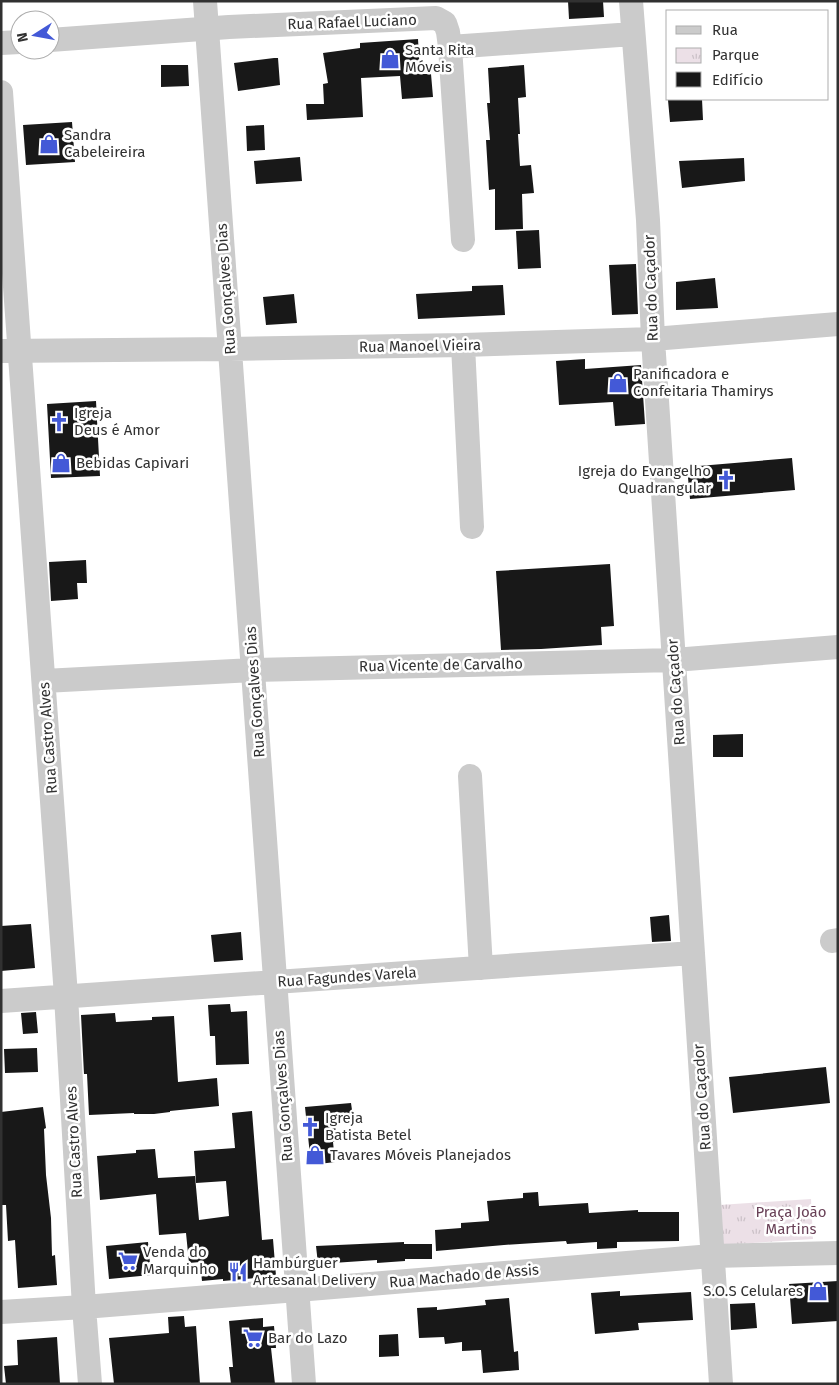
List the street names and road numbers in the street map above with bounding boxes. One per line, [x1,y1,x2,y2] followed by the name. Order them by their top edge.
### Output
[287,11,417,33] street label: Rua Rafael Luciano
[212,223,240,355] street label: Rua Gonçalves Dias
[640,234,662,342] street label: Rua do Caçador
[359,336,481,356] street label: Rua Manoel Vieira
[241,626,269,758] street label: Rua Gonçalves Dias
[663,638,689,746] street label: Rua do Caçador
[359,655,523,675] street label: Rua Vicente de Carvalho
[35,681,61,795] street label: Rua Castro Alves
[277,963,417,991] street label: Rua Fagundes Varela
[269,1030,297,1162] street label: Rua Gonçalves Dias
[689,1043,715,1151] street label: Rua do Caçador
[62,1086,86,1198] street label: Rua Castro Alves
[388,1260,540,1292] street label: Rua Machado de Assis

